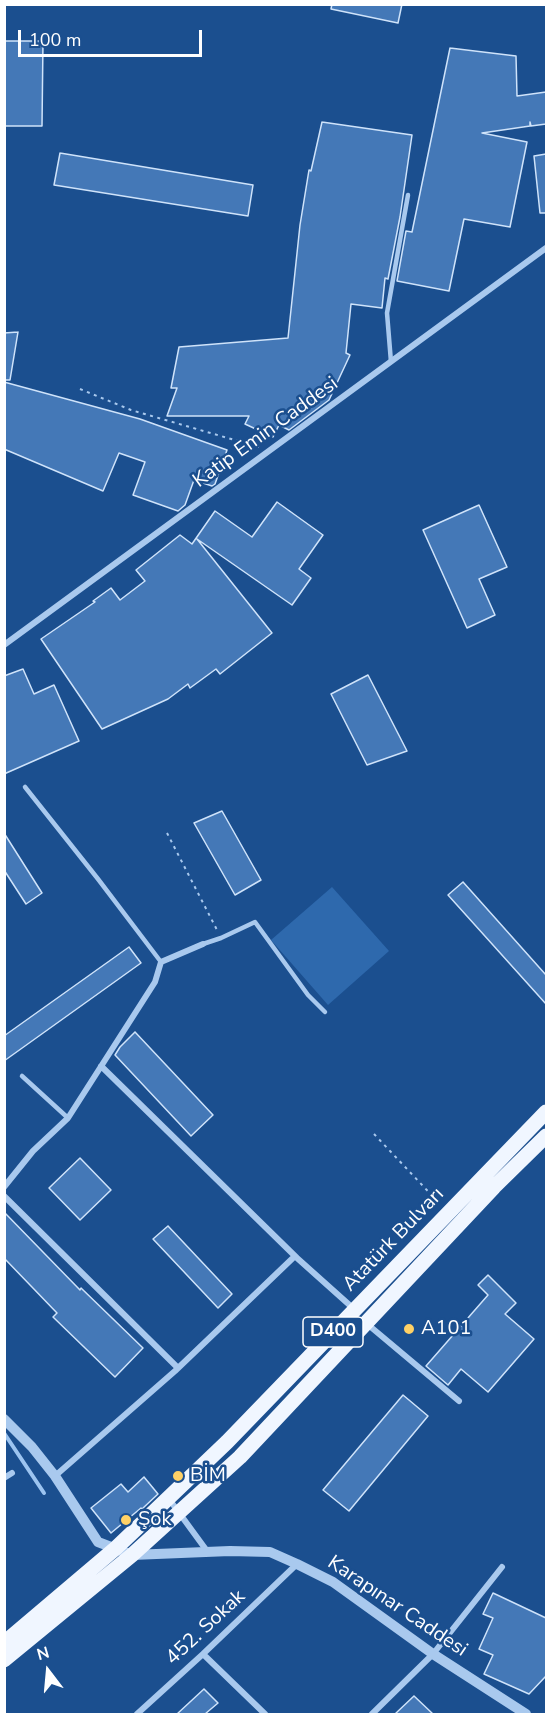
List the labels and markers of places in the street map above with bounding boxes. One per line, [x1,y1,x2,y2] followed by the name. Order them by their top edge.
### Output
[421,1317,472,1341] place label: A101
[402,1322,416,1336] marker: A101
[190,1464,226,1488] place label: BİM
[171,1469,185,1483] marker: BİM
[138,1508,171,1532] place label: Şok
[119,1513,133,1527] marker: Şok

